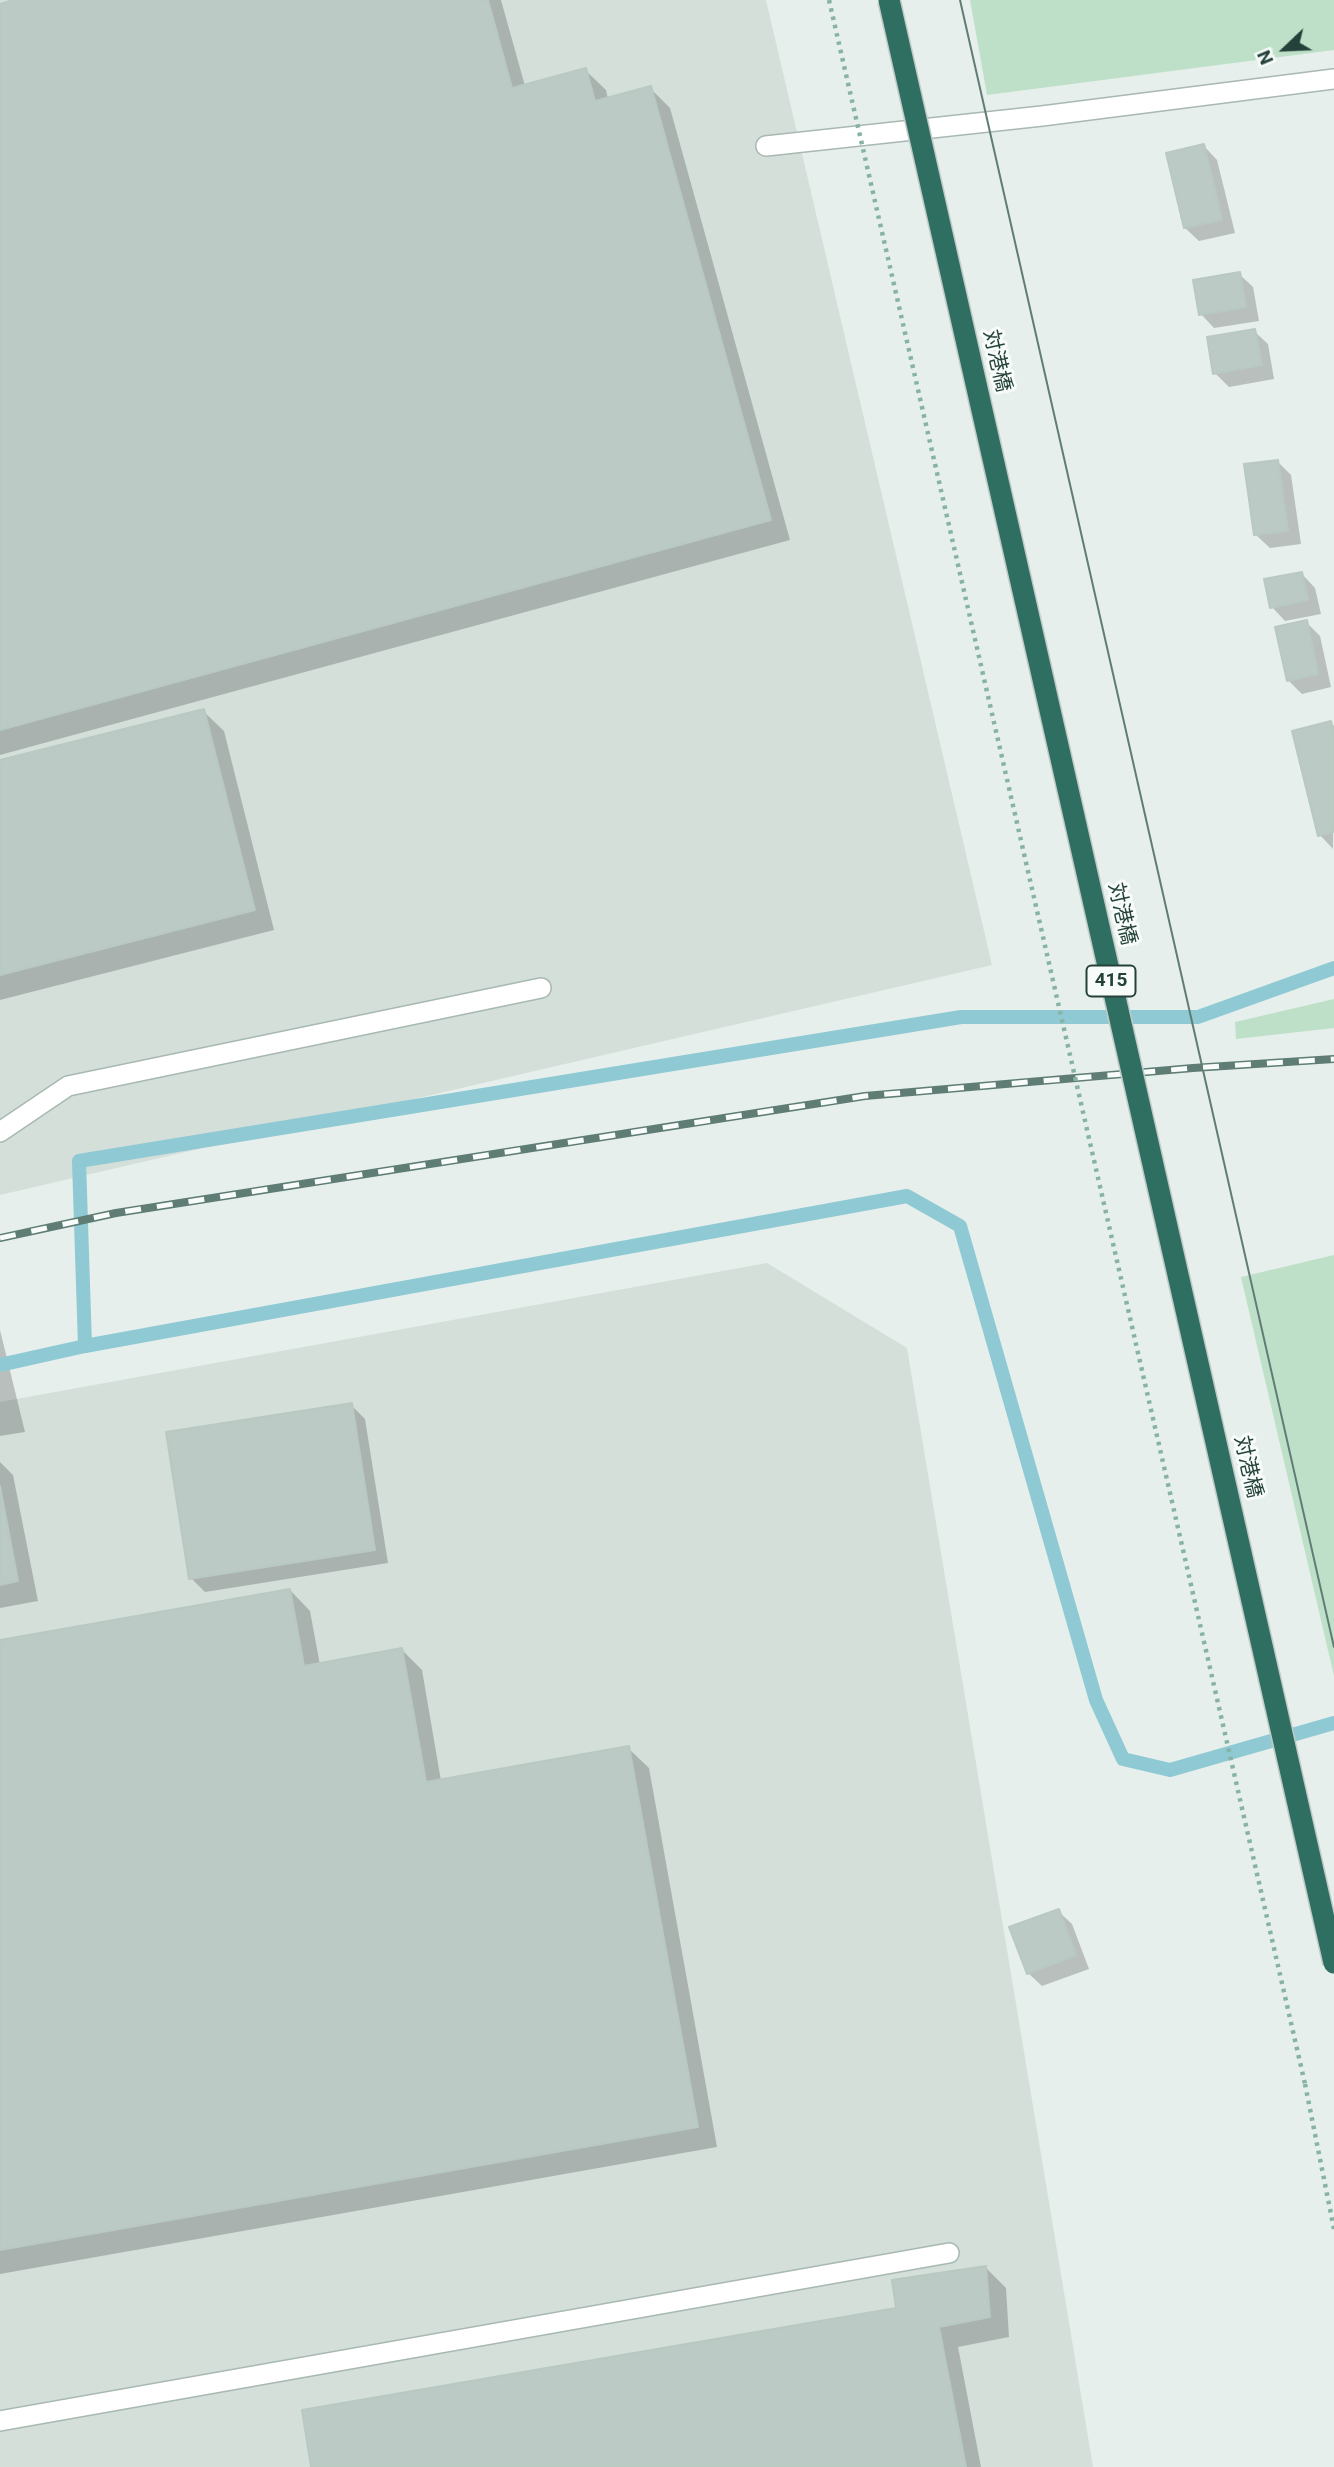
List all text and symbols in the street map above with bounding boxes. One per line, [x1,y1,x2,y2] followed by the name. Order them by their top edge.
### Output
[1250,14,1320,84] north arrow
[1252,47,1278,68] text: N
[977,327,1015,395] street label: 対港橋
[1102,880,1140,948] street label: 対港橋
[1086,965,1136,996] road number: 415
[1228,1433,1266,1501] street label: 対港橋

